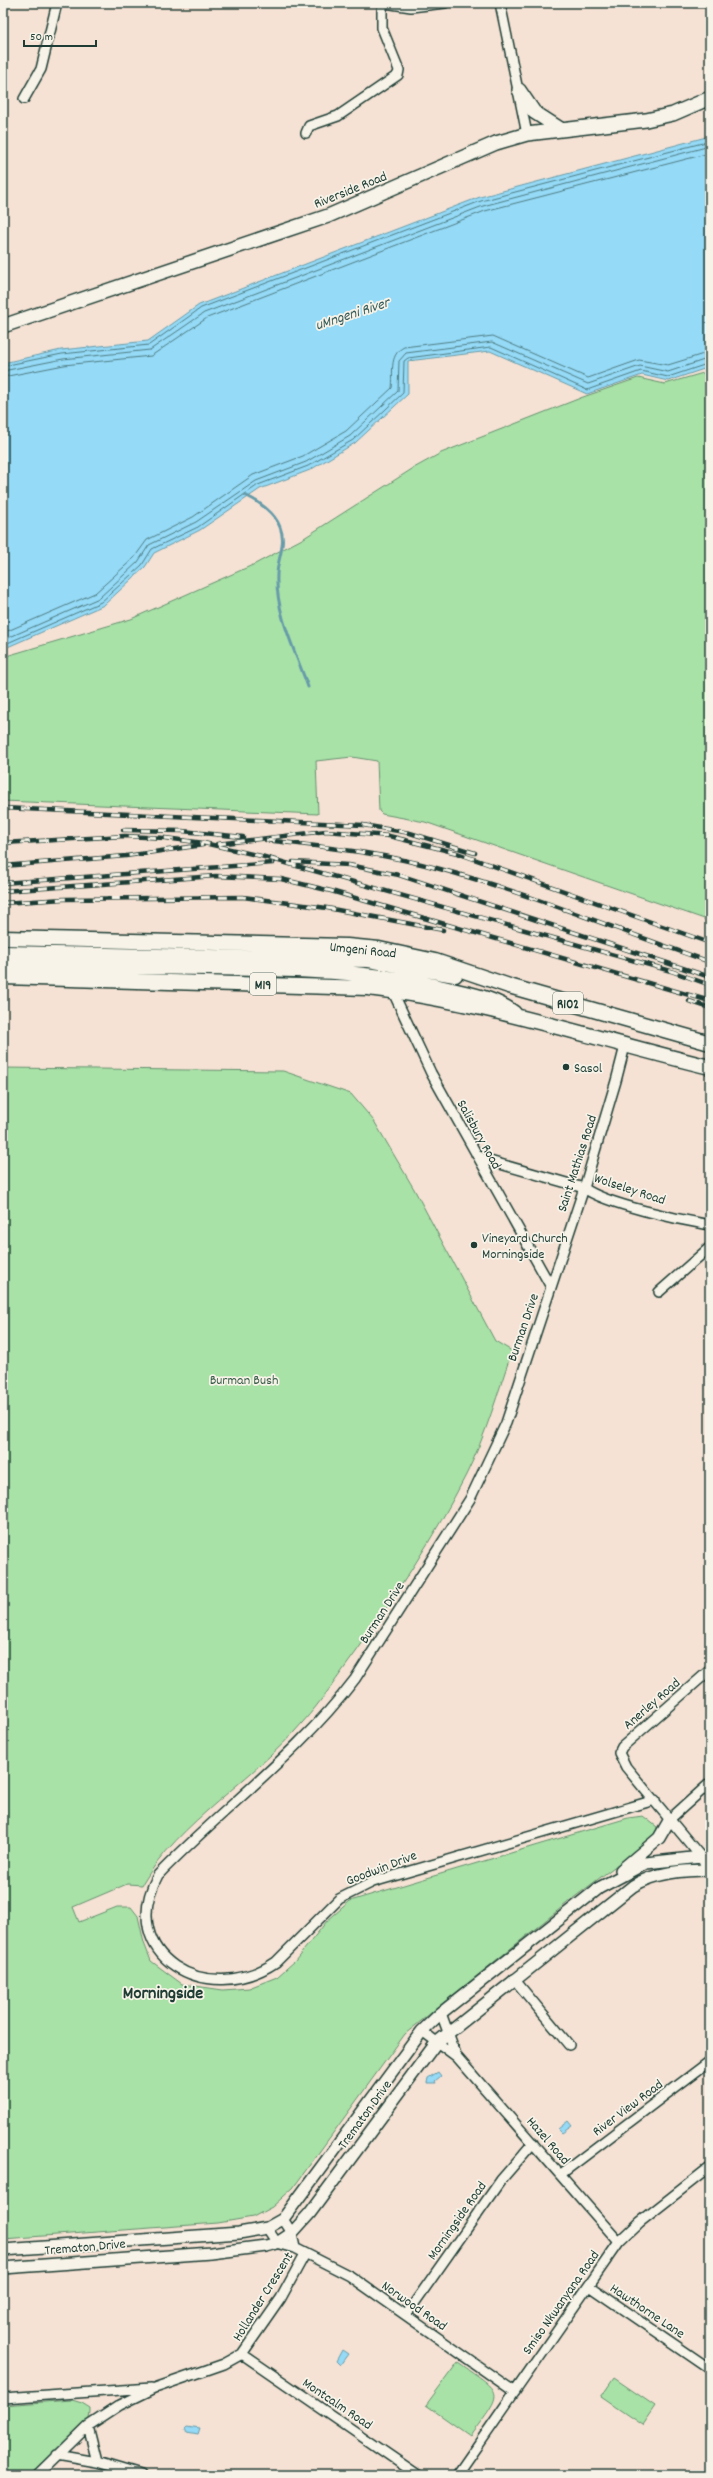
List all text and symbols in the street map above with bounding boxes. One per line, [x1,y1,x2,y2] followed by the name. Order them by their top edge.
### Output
[24,22,96,48] scale bar
[30,29,53,46] text: 50 m
[311,167,390,215] street label: Riverside Road
[313,292,394,337] water label: uMngeni River
[328,938,397,964] street label: Umgeni Road
[250,973,276,995] road number: M19
[553,992,583,1014] road number: R102
[574,1059,603,1079] place label: Sasol
[561,1062,571,1072] marker: Sasol
[451,1097,506,1173] street label: Salisbury Road
[553,1113,603,1215] street label: Saint Mathias Road
[591,1169,668,1211] street label: Wolseley Road
[482,1229,568,1265] place label: Vineyard Church Morningside
[469,1240,479,1250] marker: Vineyard Church Morningside
[503,1291,545,1364] street label: Burman Drive
[210,1371,278,1391] park label: Burman Bush
[355,1578,410,1648] street label: Burman Drive
[619,1674,685,1735] street label: Anerley Road
[343,1846,420,1892] street label: Goodwin Drive
[123,1982,203,2007] district label: Morningside
[589,2075,668,2142] street label: River View Road
[334,2076,398,2154] street label: Trematon Drive
[521,2113,574,2170] street label: Hazel Road
[423,2178,492,2264] street label: Morningside Road
[44,2234,126,2261] street label: Trematon Drive
[518,2247,605,2359] street label: Smiso Nkwanyana Road
[228,2249,299,2346] street label: Hollander Crescent
[377,2277,451,2337] street label: Norwood Road
[605,2279,688,2344] street label: Hawthorne Lane
[298,2374,376,2435] street label: Montcalm Road

